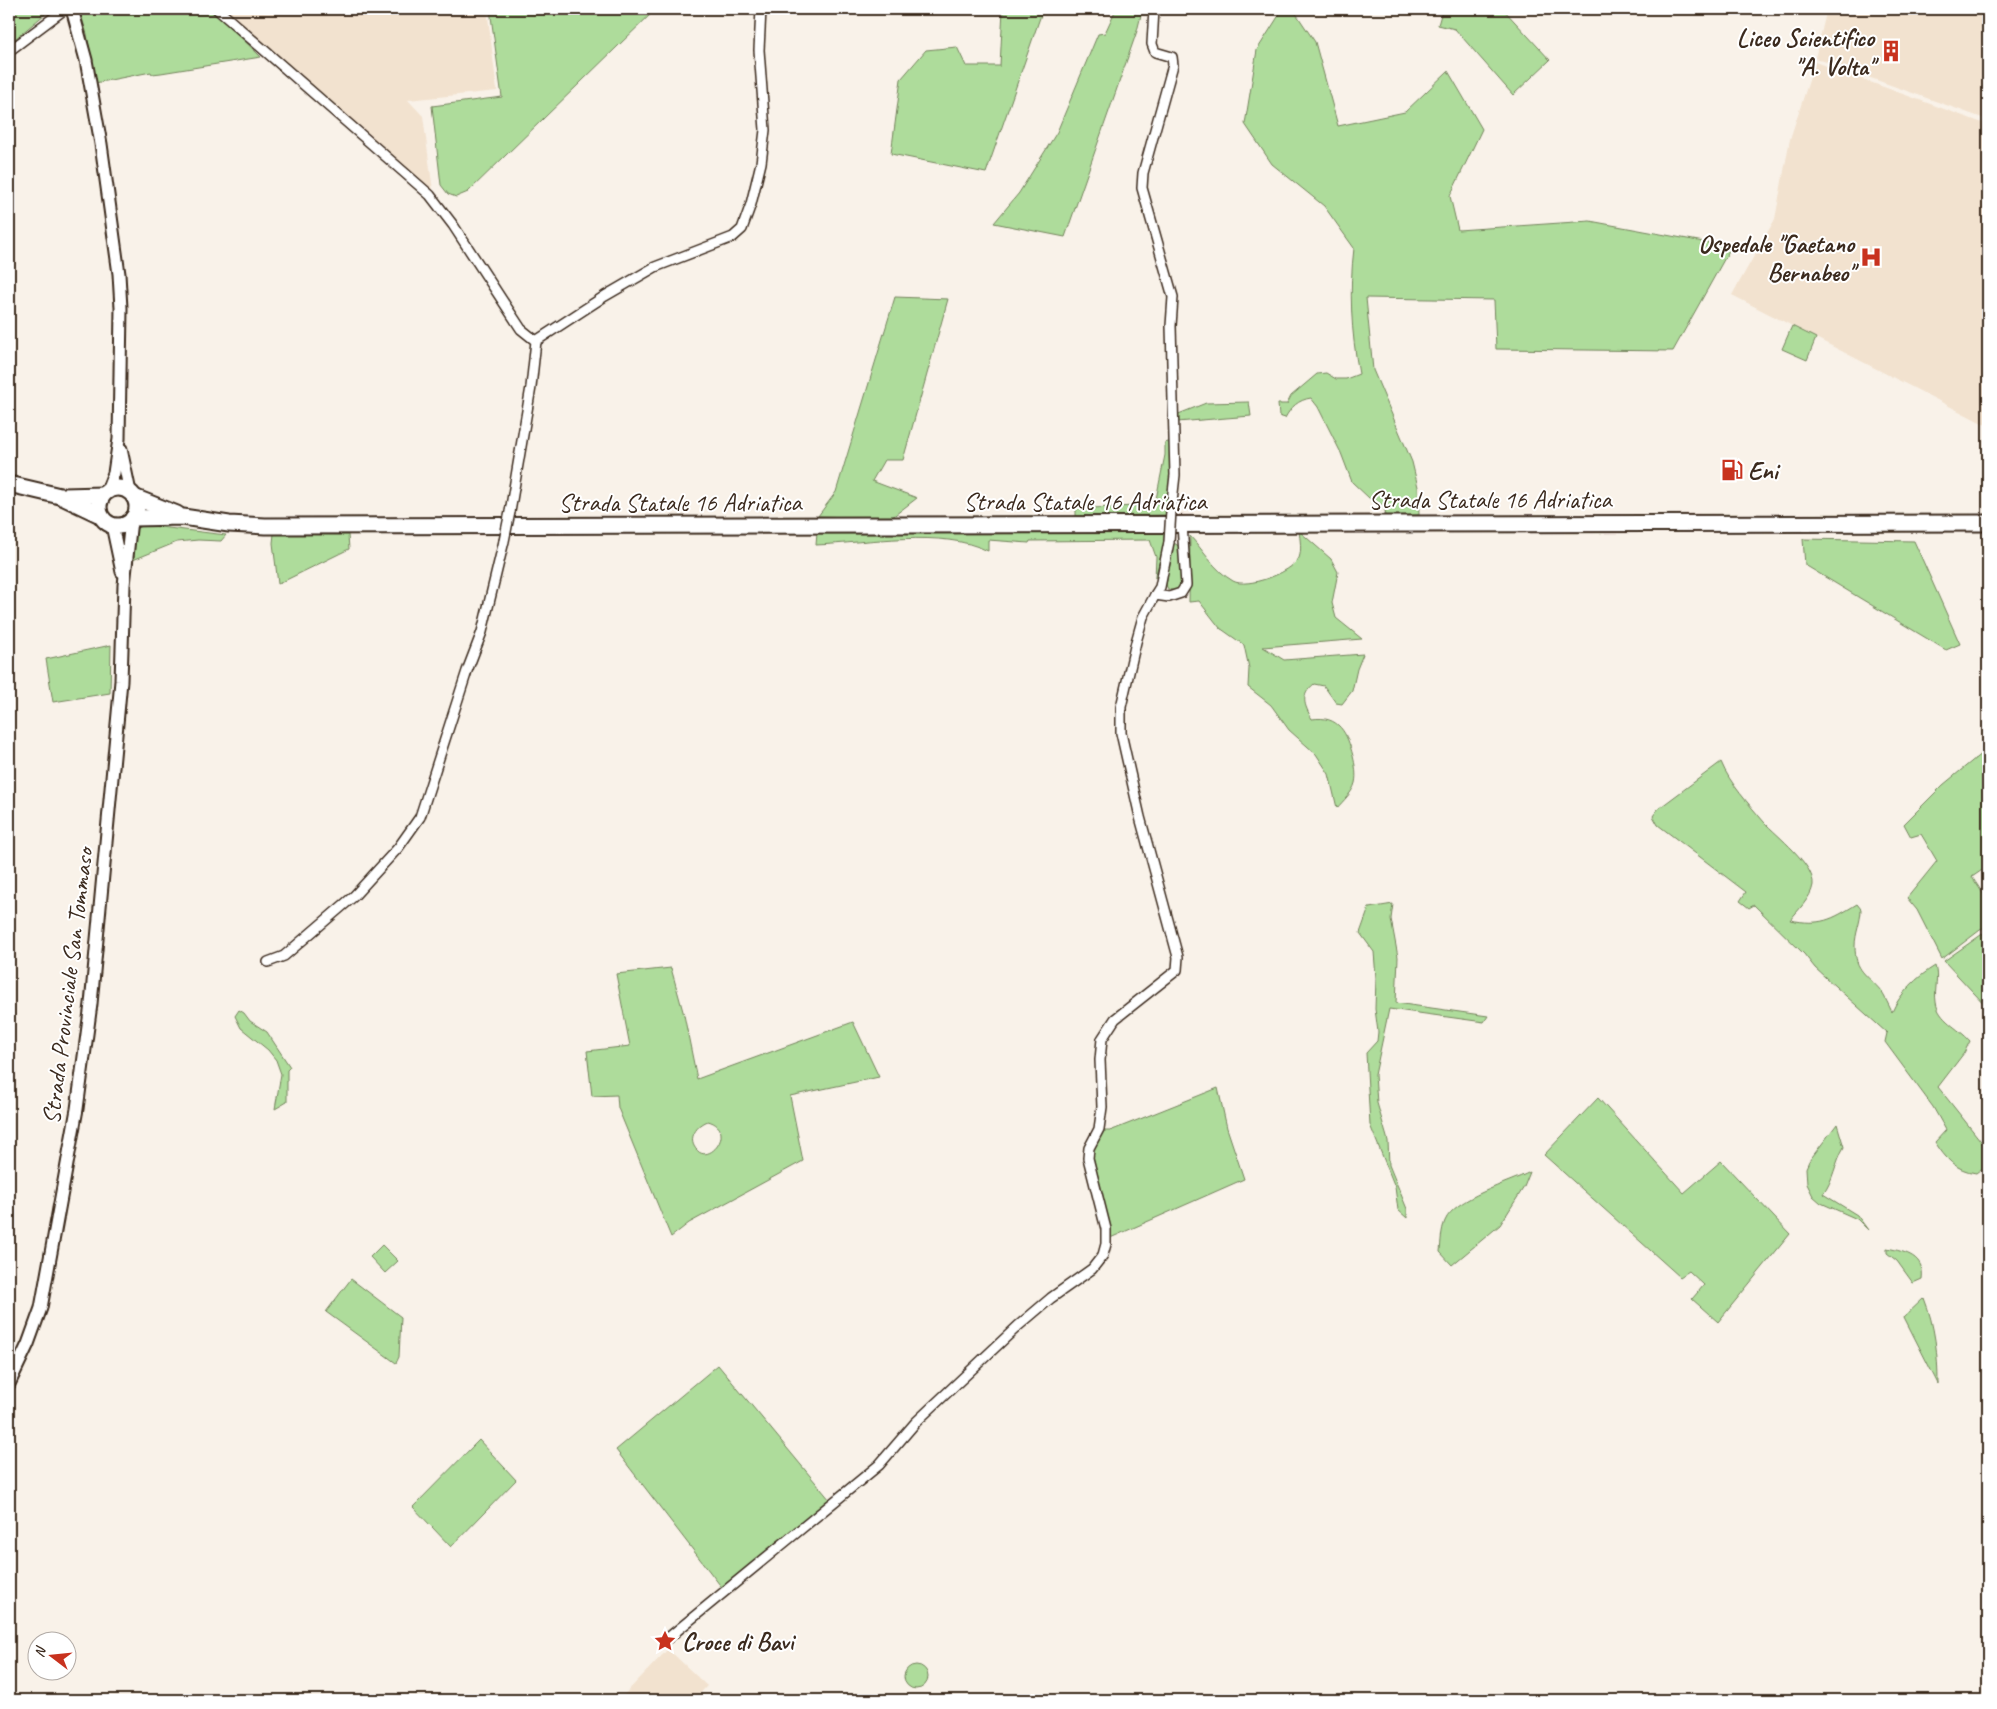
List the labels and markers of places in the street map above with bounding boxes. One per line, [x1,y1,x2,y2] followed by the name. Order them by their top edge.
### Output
[1737,22,1879,83] place label: Liceo Scientifico "A. Volta"
[1878,38,1904,64] building icon: Liceo Scientifico "A. Volta"
[1698,228,1859,289] place label: Ospedale "Gaetano Bernabeo"
[1858,244,1884,270] hospital icon: Ospedale "Gaetano Bernabeo"
[1748,455,1781,487] place label: Eni
[1719,457,1745,483] fuel station icon: Eni
[682,1626,796,1658] place label: Croce di Bavi
[652,1628,678,1654] place icon: Croce di Bavi

